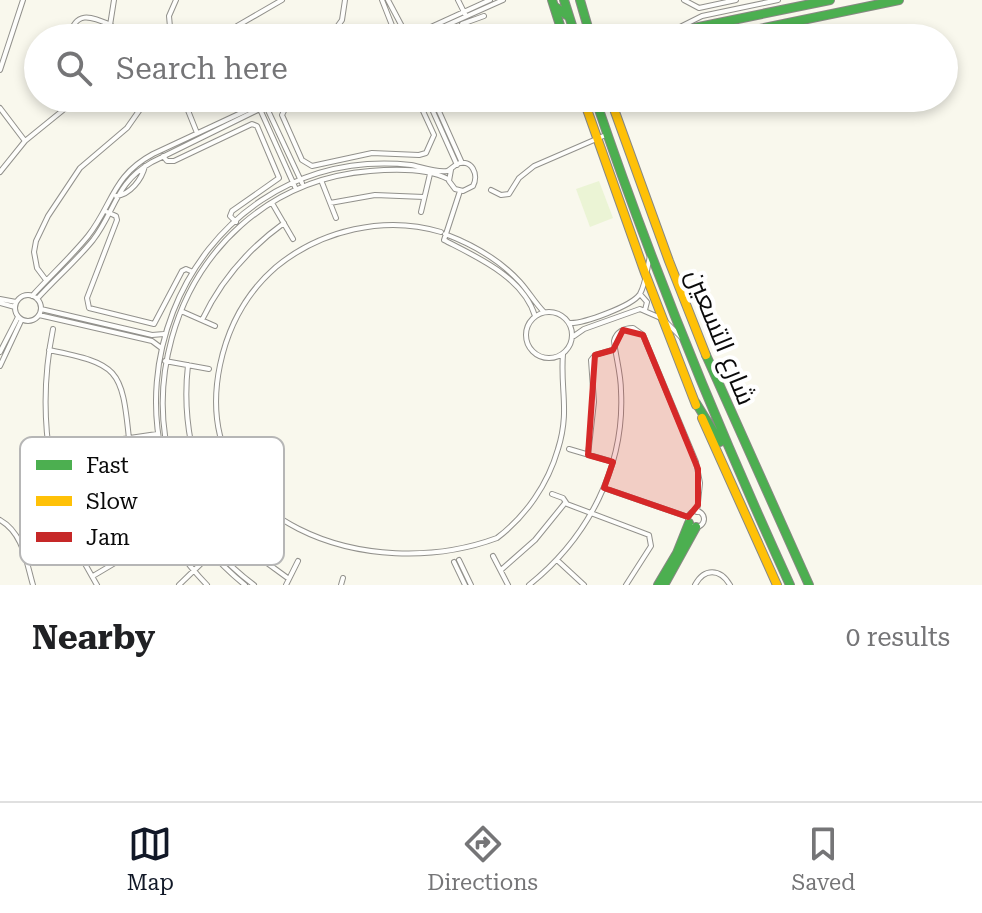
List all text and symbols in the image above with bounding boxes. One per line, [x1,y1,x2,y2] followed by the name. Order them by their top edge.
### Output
[24,24,958,112] search box
[52,46,96,90] icon: search
[116,51,288,86] text: Search here
[678,265,762,410] street label: شارع التسعين
[20,437,284,565] legend
[86,453,129,478] text: Fast
[86,489,139,514] text: Slow
[86,525,130,550] text: Jam
[32,617,155,657] text: Nearby
[846,622,950,652] text: 0 results
[127,822,174,895] tab: Map
[427,822,538,895] tab: Directions
[791,822,855,895] tab: Saved

